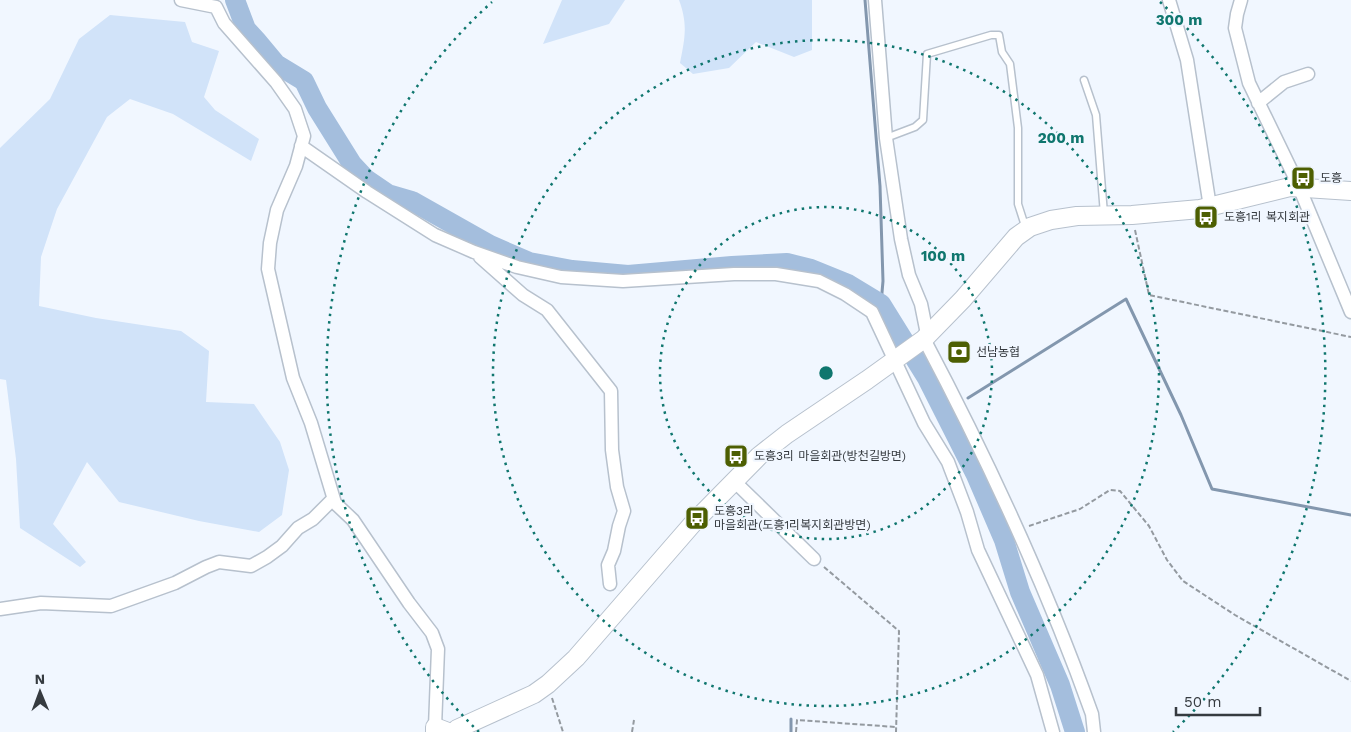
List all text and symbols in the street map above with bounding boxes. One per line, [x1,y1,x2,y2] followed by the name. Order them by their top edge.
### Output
[1156,11,1202,29] text: 300 m
[1038,129,1084,147] text: 200 m
[1290,165,1316,191] bus stop icon: 도흥
[1320,171,1342,185] place label: 도흥
[1193,204,1219,230] bus stop icon: 도흥1리 복지회관
[1224,210,1310,224] place label: 도흥1리 복지회관
[921,247,965,265] text: 100 m
[946,339,972,365] bank icon: 선남농협
[976,345,1020,359] place label: 선남농협
[817,364,835,382] centre of rings
[723,443,749,469] bus stop icon: 도흥3리 마을회관(방천길방면)
[754,449,906,463] place label: 도흥3리 마을회관(방천길방면)
[714,504,871,532] place label: 도흥3리 마을회관(도흥1리복지회관방면)
[684,505,710,531] bus stop icon: 도흥3리 마을회관(도흥1리복지회관방면)
[15,667,65,717] north arrow
[34,671,45,687] text: N
[1176,684,1260,716] scale bar
[1184,693,1221,711] text: 50 m

